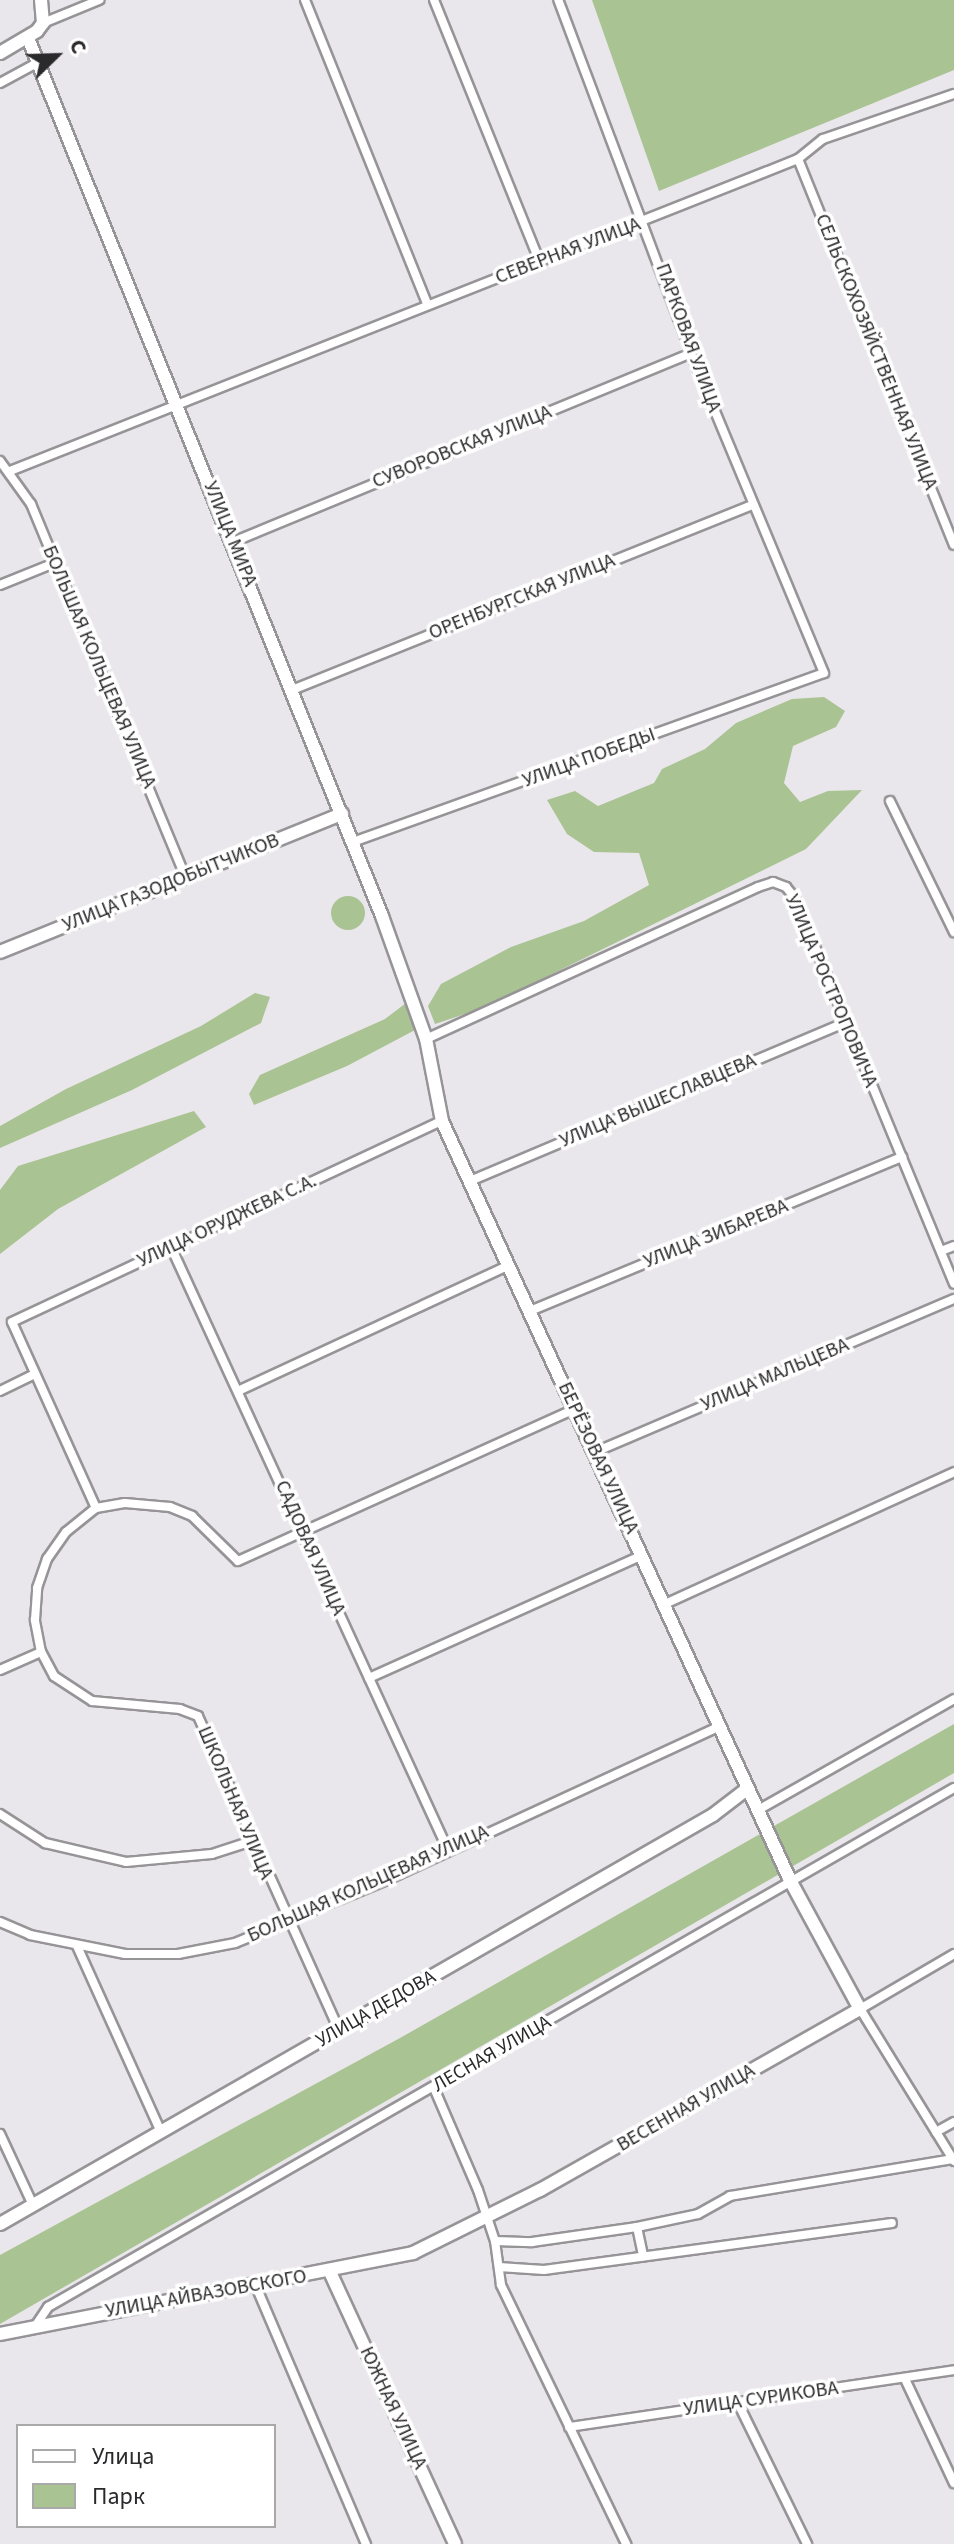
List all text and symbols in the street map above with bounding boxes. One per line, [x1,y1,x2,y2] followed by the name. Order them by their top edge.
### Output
[16,16,96,96] north arrow
[61,34,95,59] text: С
[810,211,942,493] street label: СЕЛЬСКОХОЗЯЙСТВЕННАЯ УЛИЦА
[492,212,644,290] street label: СЕВЕРНАЯ УЛИЦА
[650,260,726,416] street label: ПАРКОВАЯ УЛИЦА
[369,400,555,494] street label: СУВОРОВСКАЯ УЛИЦА
[198,478,262,590] street label: УЛИЦА МИРА
[37,542,161,792] street label: БОЛЬШАЯ КОЛЬЦЕВАЯ УЛИЦА
[425,549,619,645] street label: ОРЕНБУРГСКАЯ УЛИЦА
[519,723,659,793] street label: УЛИЦА ПОБЕДЫ
[59,828,283,938] street label: УЛИЦА ГАЗОДОБЫТЧИКОВ
[779,891,883,1091] street label: УЛИЦА РОСТРОПОВИЧА
[556,1049,760,1153] street label: УЛИЦА ВЫШЕСЛАВЦЕВА
[134,1169,320,1273] street label: УЛИЦА ОРУДЖЕВА С.А.
[640,1194,792,1274] street label: УЛИЦА ЗИБАРЕВА
[698,1333,852,1417] street label: УЛИЦА МАЛЬЦЕВА
[552,1378,644,1538] street label: БЕРЁЗОВАЯ УЛИЦА
[270,1477,350,1619] street label: САДОВАЯ УЛИЦА
[192,1723,278,1883] street label: ШКОЛЬНАЯ УЛИЦА
[244,1820,492,1948] street label: БОЛЬШАЯ КОЛЬЦЕВАЯ УЛИЦА
[312,1965,440,2053] street label: УЛИЦА ДЕДОВА
[429,2010,555,2098] street label: ЛЕСНАЯ УЛИЦА
[613,2059,759,2157] street label: ВЕСЕННАЯ УЛИЦА
[104,2264,308,2324] street label: УЛИЦА АЙВАЗОВСКОГО
[354,2343,432,2473] street label: ЮЖНАЯ УЛИЦА
[682,2376,840,2422] street label: УЛИЦА СУРИКОВА
[16,2424,276,2528] legend
[92,2439,154,2474] text: Улица
[92,2479,145,2514] text: Парк

